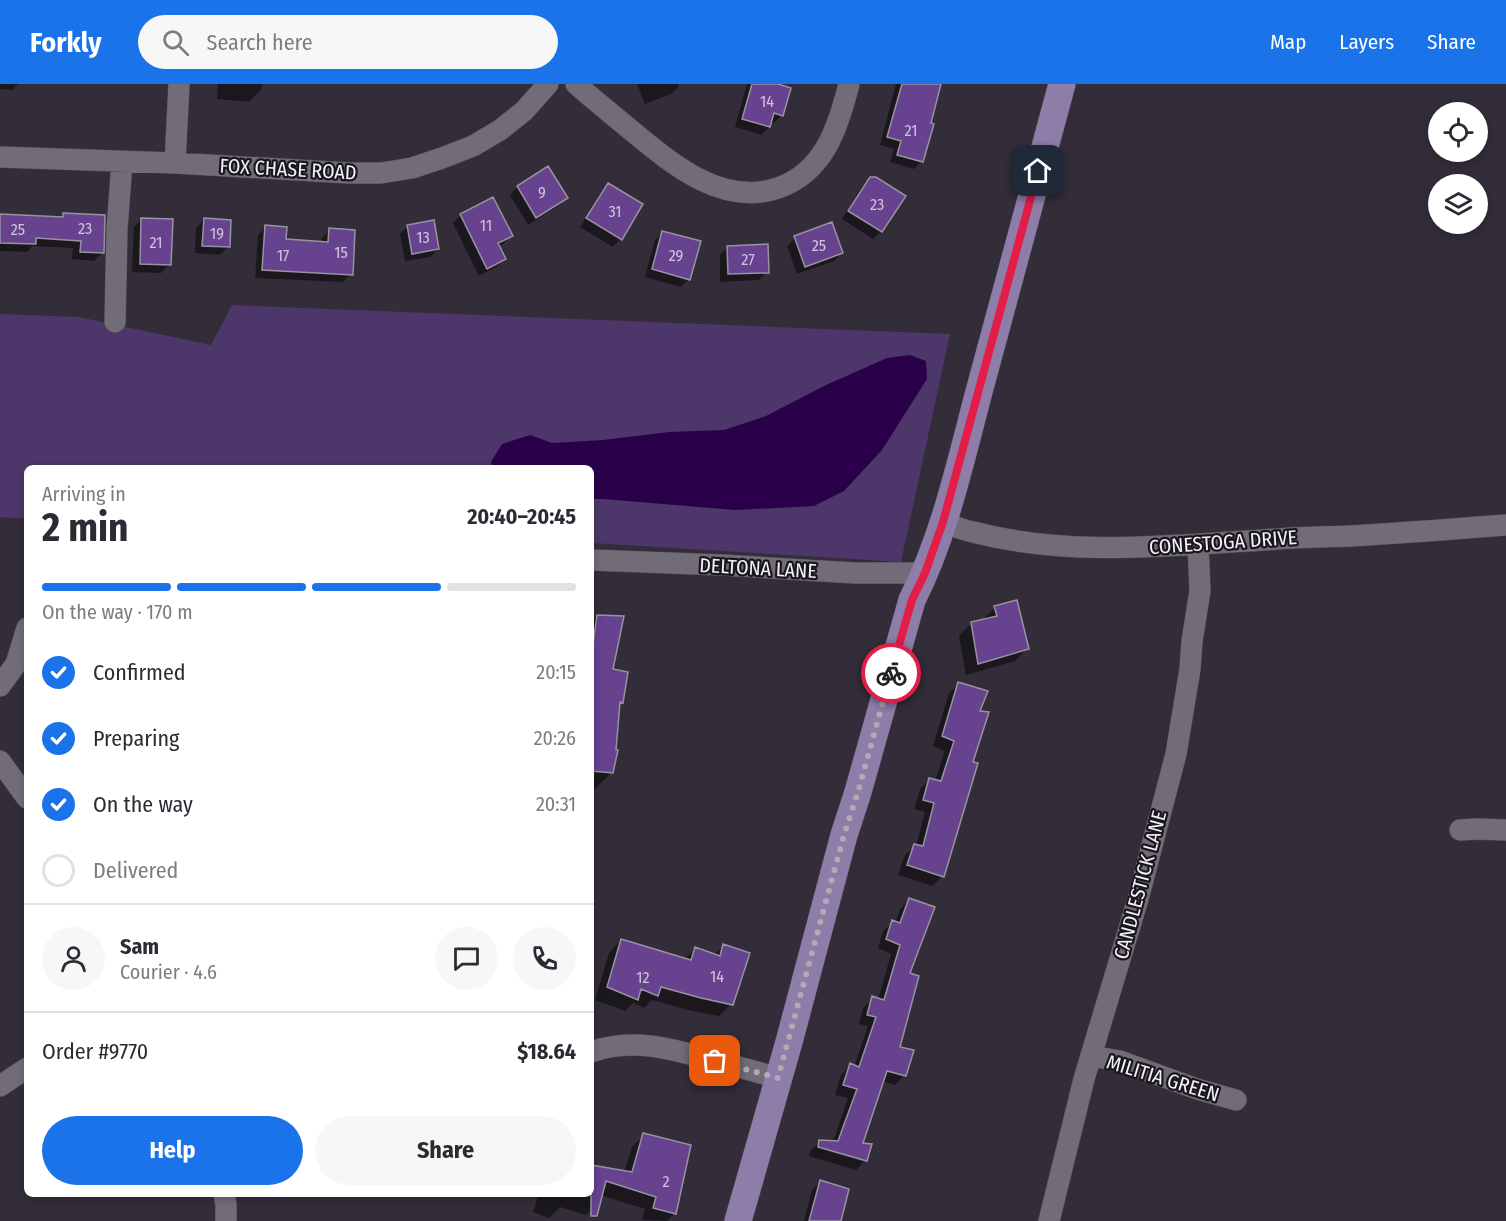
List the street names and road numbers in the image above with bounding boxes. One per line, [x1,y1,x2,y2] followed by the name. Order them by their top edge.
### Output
[219,153,357,185] street label: FOX CHASE ROAD
[1148,525,1298,559] street label: CONESTOGA DRIVE
[699,553,817,583] street label: DELTONA LANE
[1109,808,1171,962] street label: CANDLESTICK LANE
[1104,1049,1222,1107] street label: MILITIA GREEN

